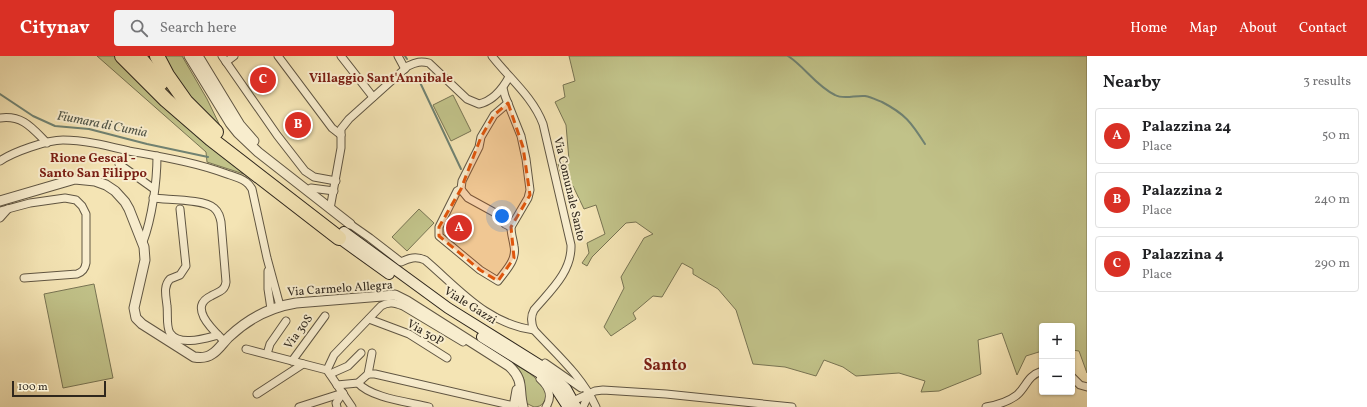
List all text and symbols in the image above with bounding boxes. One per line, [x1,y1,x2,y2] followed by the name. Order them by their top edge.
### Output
[114,10,394,46] search box
[20,15,90,41] text: Citynav
[128,17,150,39] icon: search
[160,18,237,39] text: Search here
[1130,19,1167,38] text: Home
[1189,19,1217,38] text: Map
[1239,19,1277,38] text: About
[1299,19,1347,38] text: Contact
[250,65,276,95] pin: C
[309,70,453,88] district label: Villaggio Sant'Annibale
[1103,71,1161,94] text: Nearby
[1303,73,1351,91] text: 3 results
[55,107,149,143] water label: Fiumara di Cumia
[285,110,311,140] pin: B
[1142,117,1231,138] text: Palazzina 24
[1112,127,1122,145] text: A
[1322,127,1350,145] text: 50 m
[549,135,589,243] street label: Via Comunale Santo
[1142,138,1172,156] text: Place
[39,150,147,183] district label: Rione Gescal - Santo San Filippo
[1142,181,1223,202] text: Palazzina 2
[1113,191,1121,209] text: B
[1314,191,1350,209] text: 240 m
[1142,202,1172,220] text: Place
[492,206,512,226] your location
[446,213,472,243] pin: A
[1142,245,1224,266] text: Palazzina 4
[1113,255,1121,273] text: C
[1314,255,1350,273] text: 290 m
[1142,266,1172,284] text: Place
[287,277,393,301] street label: Via Carmelo Allegra
[441,284,500,329] street label: Viale Gazzi
[281,311,317,353] street label: Via 30S
[404,316,446,350] street label: Via 30P
[1039,323,1075,395] map controls
[1039,323,1075,359] button: +
[643,355,687,377] district label: Santo
[1039,359,1075,395] button: −
[12,379,106,398] scale bar
[18,380,48,395] text: 100 m

